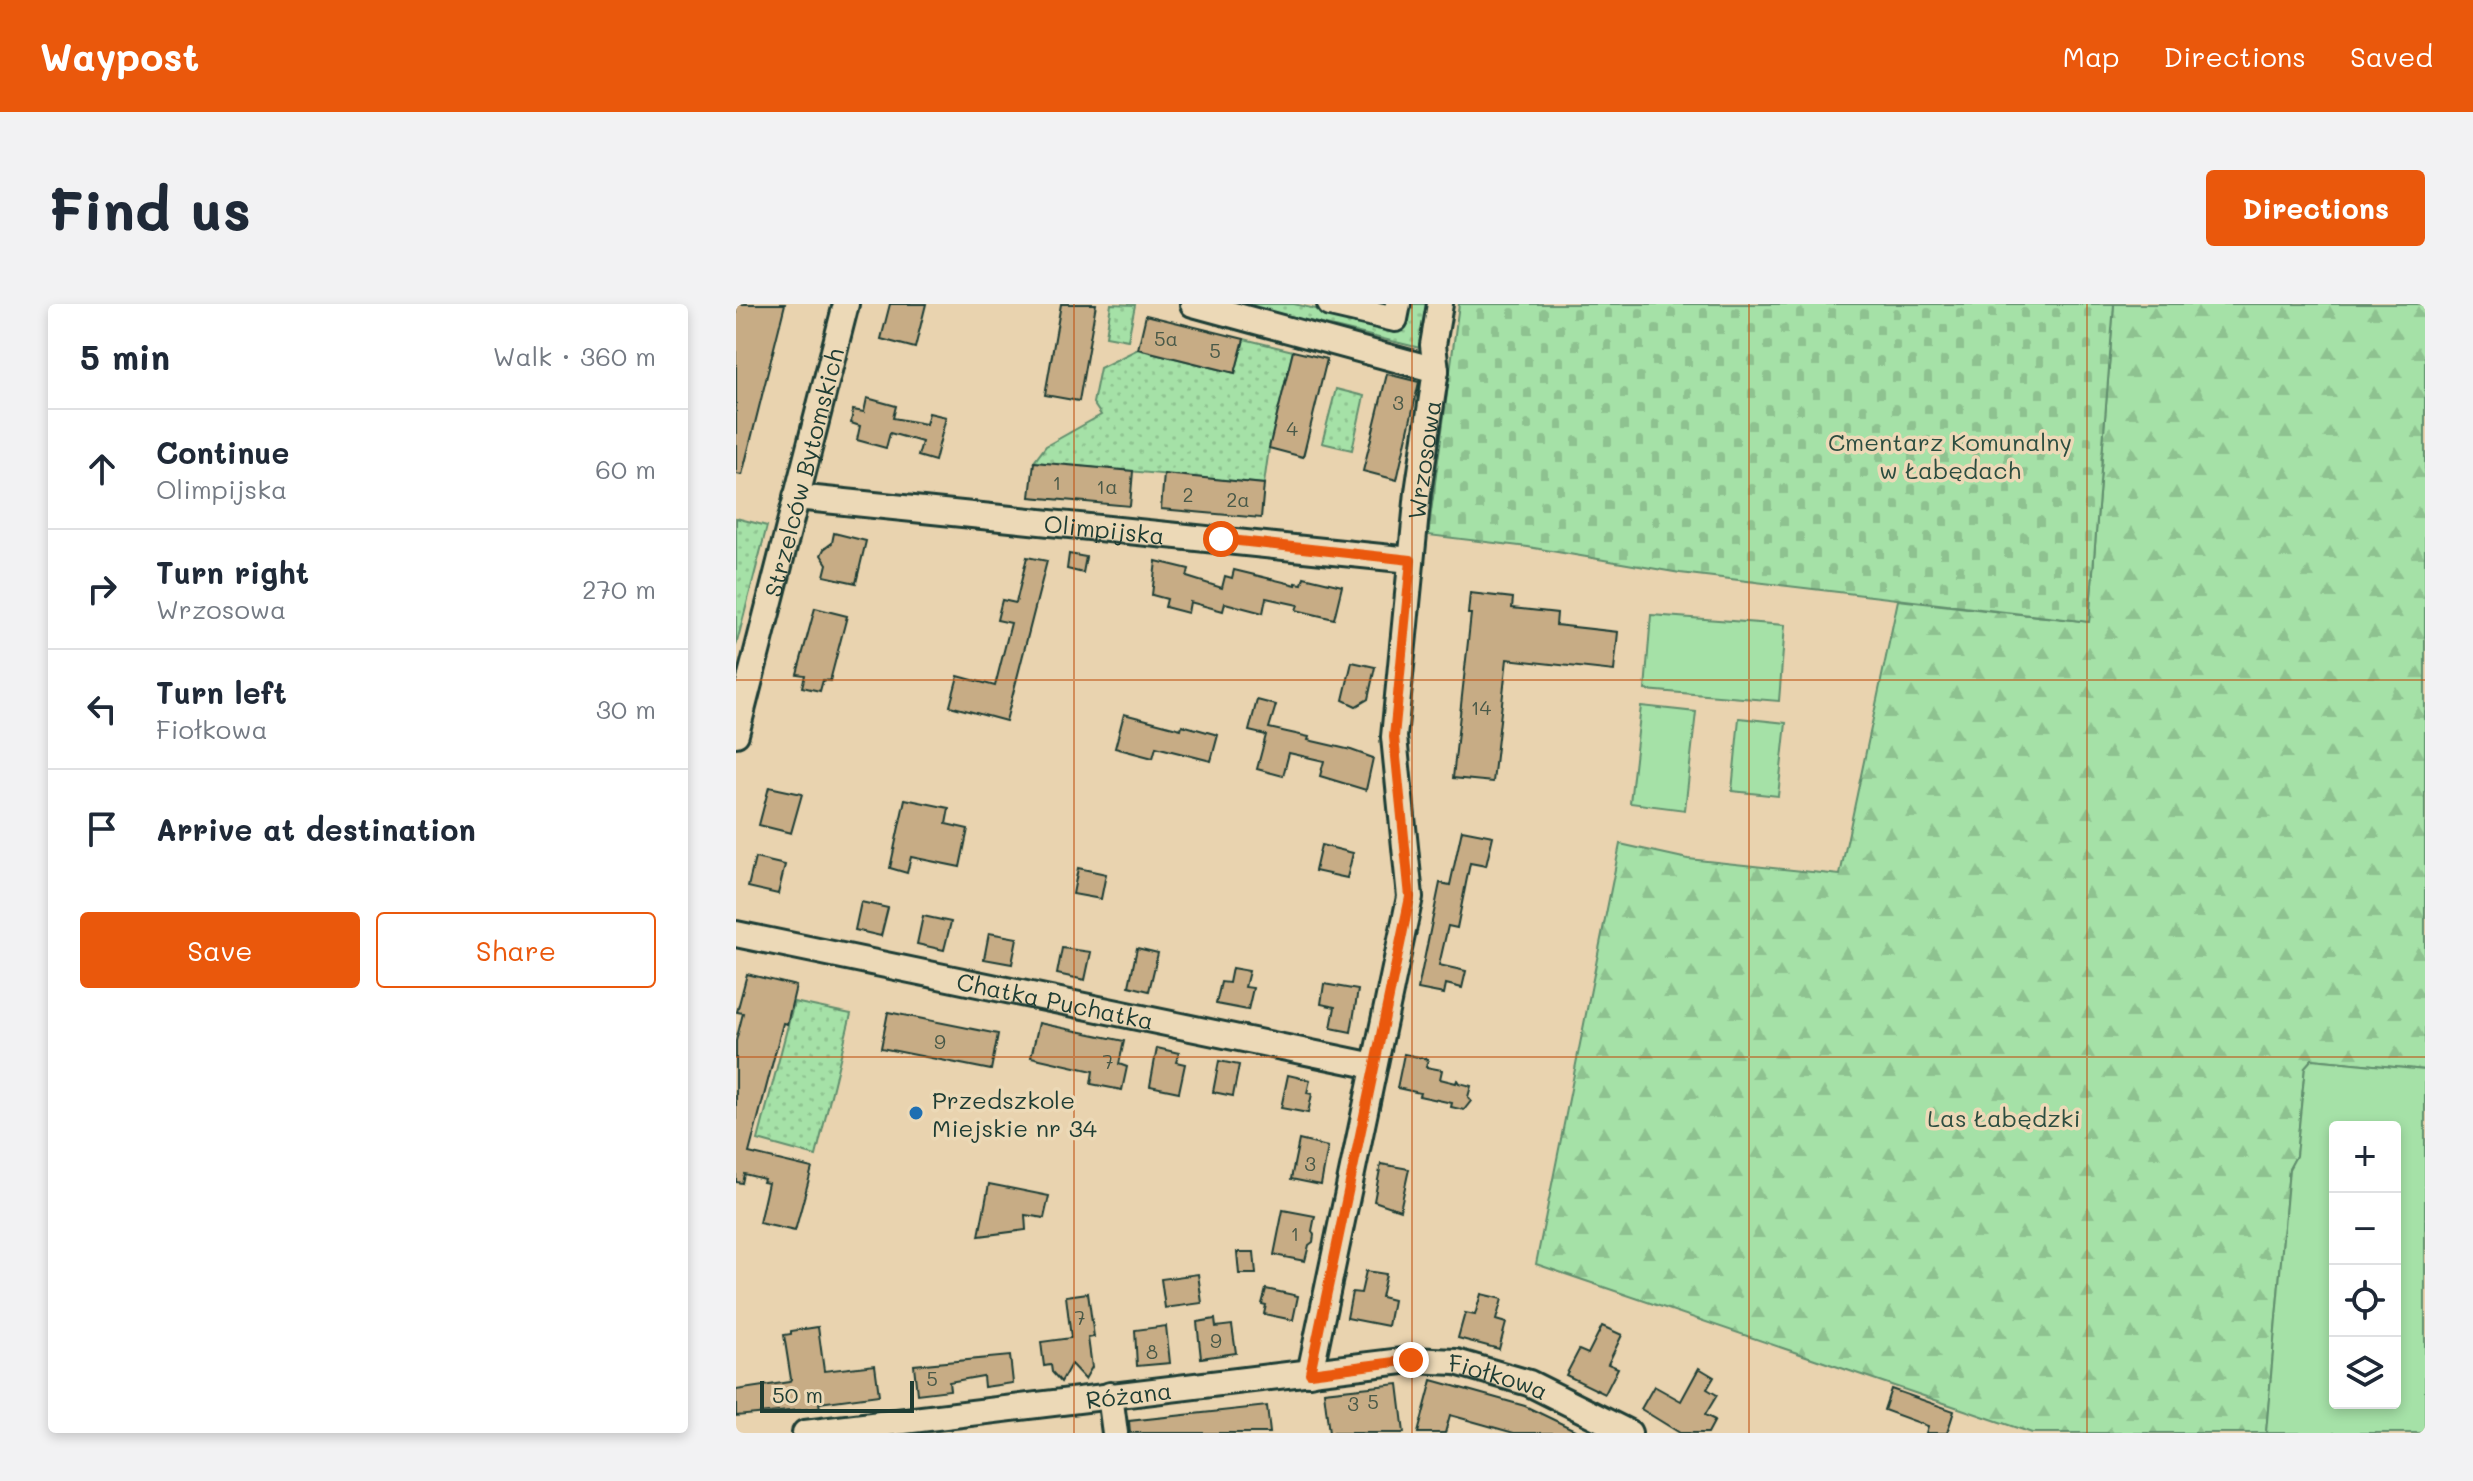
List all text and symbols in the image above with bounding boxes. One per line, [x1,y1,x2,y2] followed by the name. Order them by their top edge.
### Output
[40,31,199,81] text: Waypost
[2063,38,2120,74] text: Map
[2164,38,2306,74] text: Directions
[2350,38,2433,74] text: Saved
[2206,170,2425,246] button: Directions
[48,172,251,245] text: Find us
[1154,325,1178,351] house number: 5a
[80,334,170,379] text: 5 min
[1209,337,1221,363] house number: 5
[493,339,656,373] text: Walk · 360 m
[756,345,850,600] street label: Strzelców Bytomskich
[1392,389,1404,415] house number: 3
[1400,398,1447,521] street label: Wrzosowa
[1286,415,1298,441] house number: 4
[1828,426,2072,485] park label: Cmentarz Komunalny w Łabędach
[156,432,289,472] text: Continue
[80,447,124,491] icon: ahead
[595,452,656,486] text: 60 m
[1053,469,1061,495] house number: 1
[156,472,287,506] text: Olimpijska
[1096,473,1118,499] house number: 1a
[1182,481,1194,507] house number: 2
[1226,486,1250,512] house number: 2a
[1043,507,1166,550] street label: Olimpijska
[1203,521,1239,557] route start
[156,552,309,592] text: Turn right
[80,567,124,611] icon: right
[582,572,656,606] text: 270 m
[156,592,286,626] text: Wrzosowa
[156,672,287,712] text: Turn left
[80,687,124,731] icon: left
[596,692,656,726] text: 30 m
[1471,694,1492,720] house number: 14
[156,712,268,746] text: Fiołkowa
[80,807,124,851] icon: arrive
[156,809,476,849] text: Arrive at destination
[80,912,360,988] button: Save
[376,912,656,988] button: Share
[954,965,1156,1036] street label: Chatka Puchatka
[934,1028,946,1054] house number: 9
[1102,1048,1114,1074] house number: 7
[932,1084,1097,1143] place label: Przedszkole Miejskie nr 34
[1927,1102,2081,1133] park label: Las Łabędzki
[907,1104,925,1122] marker: Przedszkole Miejskie nr 34
[2329,1121,2401,1409] map controls
[2329,1121,2401,1193] button: +
[1304,1150,1316,1176] house number: 3
[2329,1193,2401,1265] button: −
[1291,1220,1299,1246] house number: 1
[2329,1265,2401,1337] button: locate
[1074,1304,1086,1330] house number: 7
[1210,1327,1222,1353] house number: 9
[2329,1337,2401,1409] button: layers
[1146,1338,1158,1364] house number: 8
[1393,1342,1429,1378] route end
[1448,1346,1554,1406] street label: Fiołkowa
[926,1365,938,1391] house number: 5
[1084,1373,1173,1415] street label: Różana
[760,1377,914,1413] scale bar
[772,1380,823,1409] text: 50 m
[1367,1388,1379,1414] house number: 5
[1347,1390,1359,1416] house number: 3

